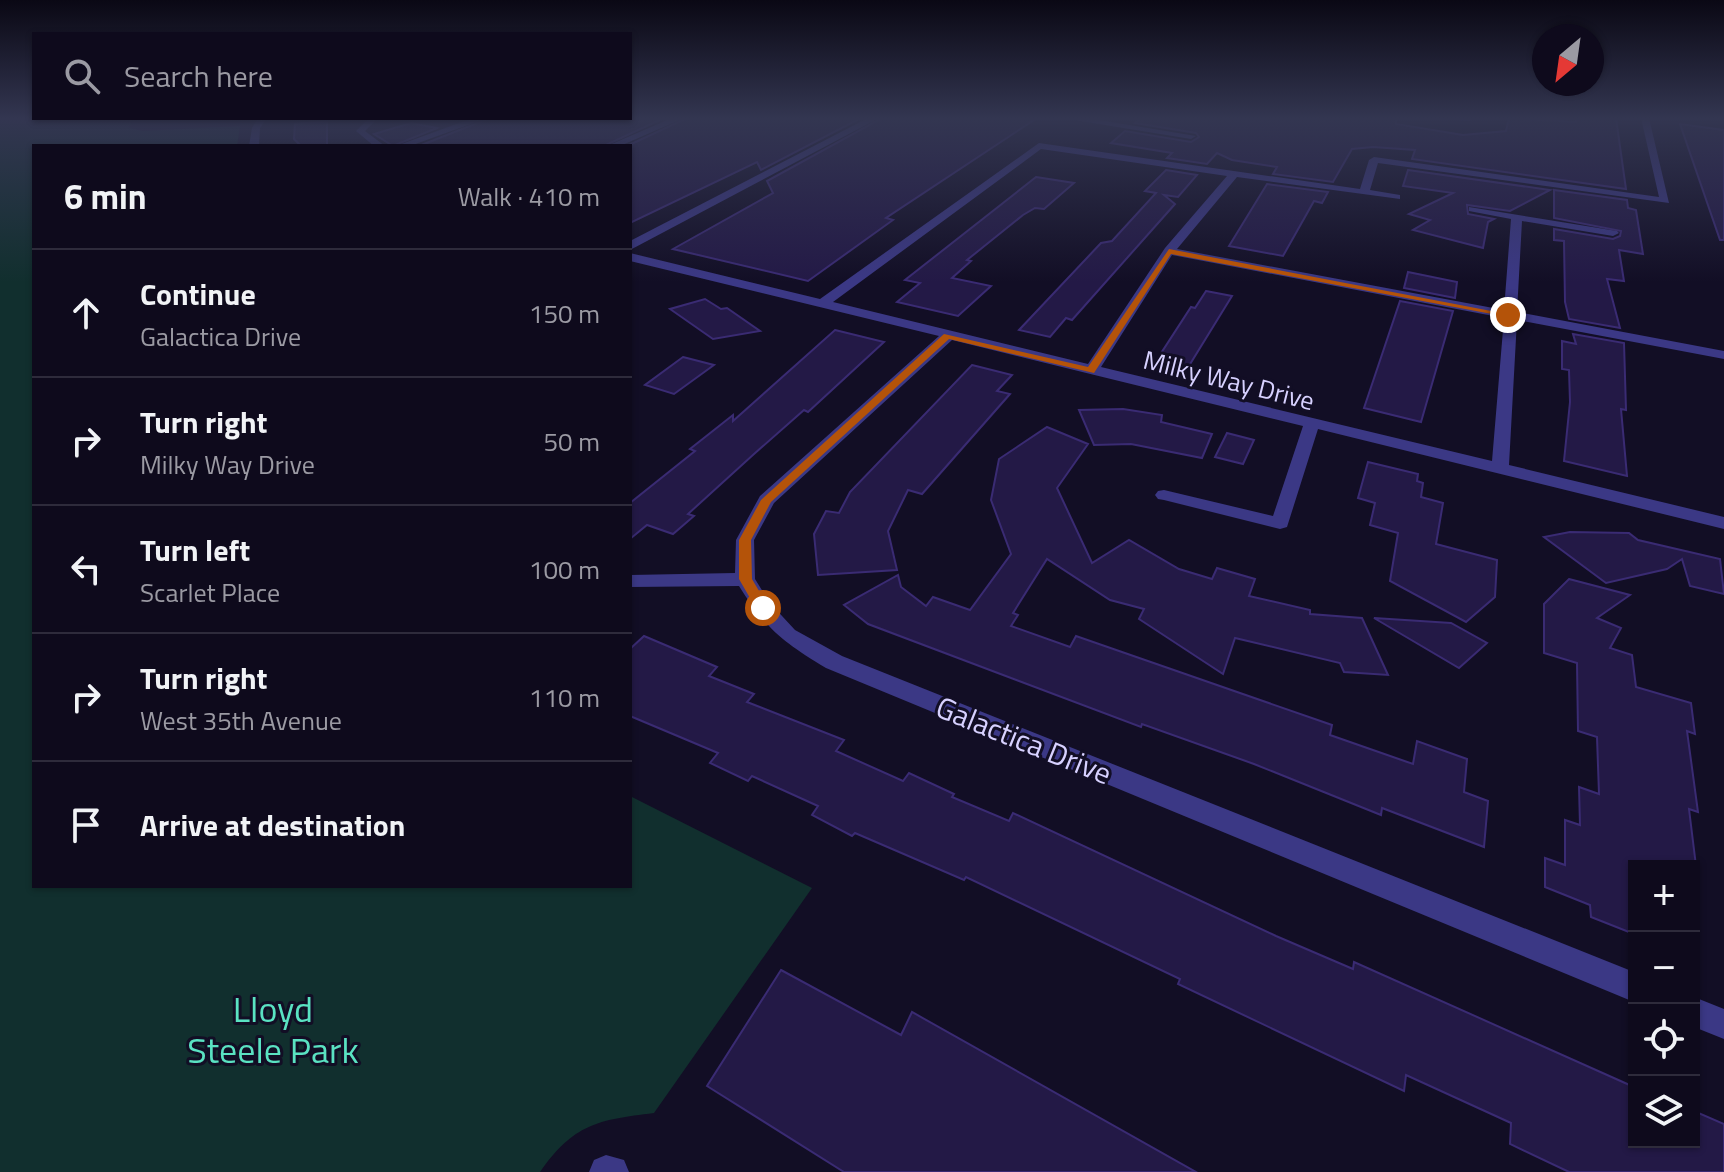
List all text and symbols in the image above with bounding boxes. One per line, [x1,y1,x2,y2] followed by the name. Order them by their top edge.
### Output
[1532,24,1604,96] north arrow
[32,32,632,120] search box
[124,53,273,99] text: Search here
[60,54,104,98] icon: search
[64,170,147,222] text: 6 min
[458,177,600,216] text: Walk · 410 m
[140,271,256,317] text: Continue
[64,291,108,335] icon: ahead
[529,294,600,333] text: 150 m
[1490,297,1526,333] route end
[140,317,301,356] text: Galactica Drive
[1139,340,1319,420] street label: Milky Way Drive
[140,399,268,445] text: Turn right
[64,419,108,463] icon: right
[543,422,600,461] text: 50 m
[140,445,315,484] text: Milky Way Drive
[140,527,250,573] text: Turn left
[64,547,108,591] icon: left
[529,550,600,589] text: 100 m
[140,573,280,612] text: Scarlet Place
[745,590,781,626] route start
[140,655,268,701] text: Turn right
[64,675,108,719] icon: right
[529,678,600,717] text: 110 m
[929,684,1119,796] street label: Galactica Drive
[140,701,342,740] text: West 35th Avenue
[140,802,405,848] text: Arrive at destination
[64,803,108,847] icon: arrive
[1628,860,1700,1148] map controls
[1628,860,1700,932] button: +
[1628,932,1700,1004] button: −
[187,981,359,1077] park label: Lloyd Steele Park
[1628,1004,1700,1076] button: locate
[1628,1076,1700,1148] button: layers

